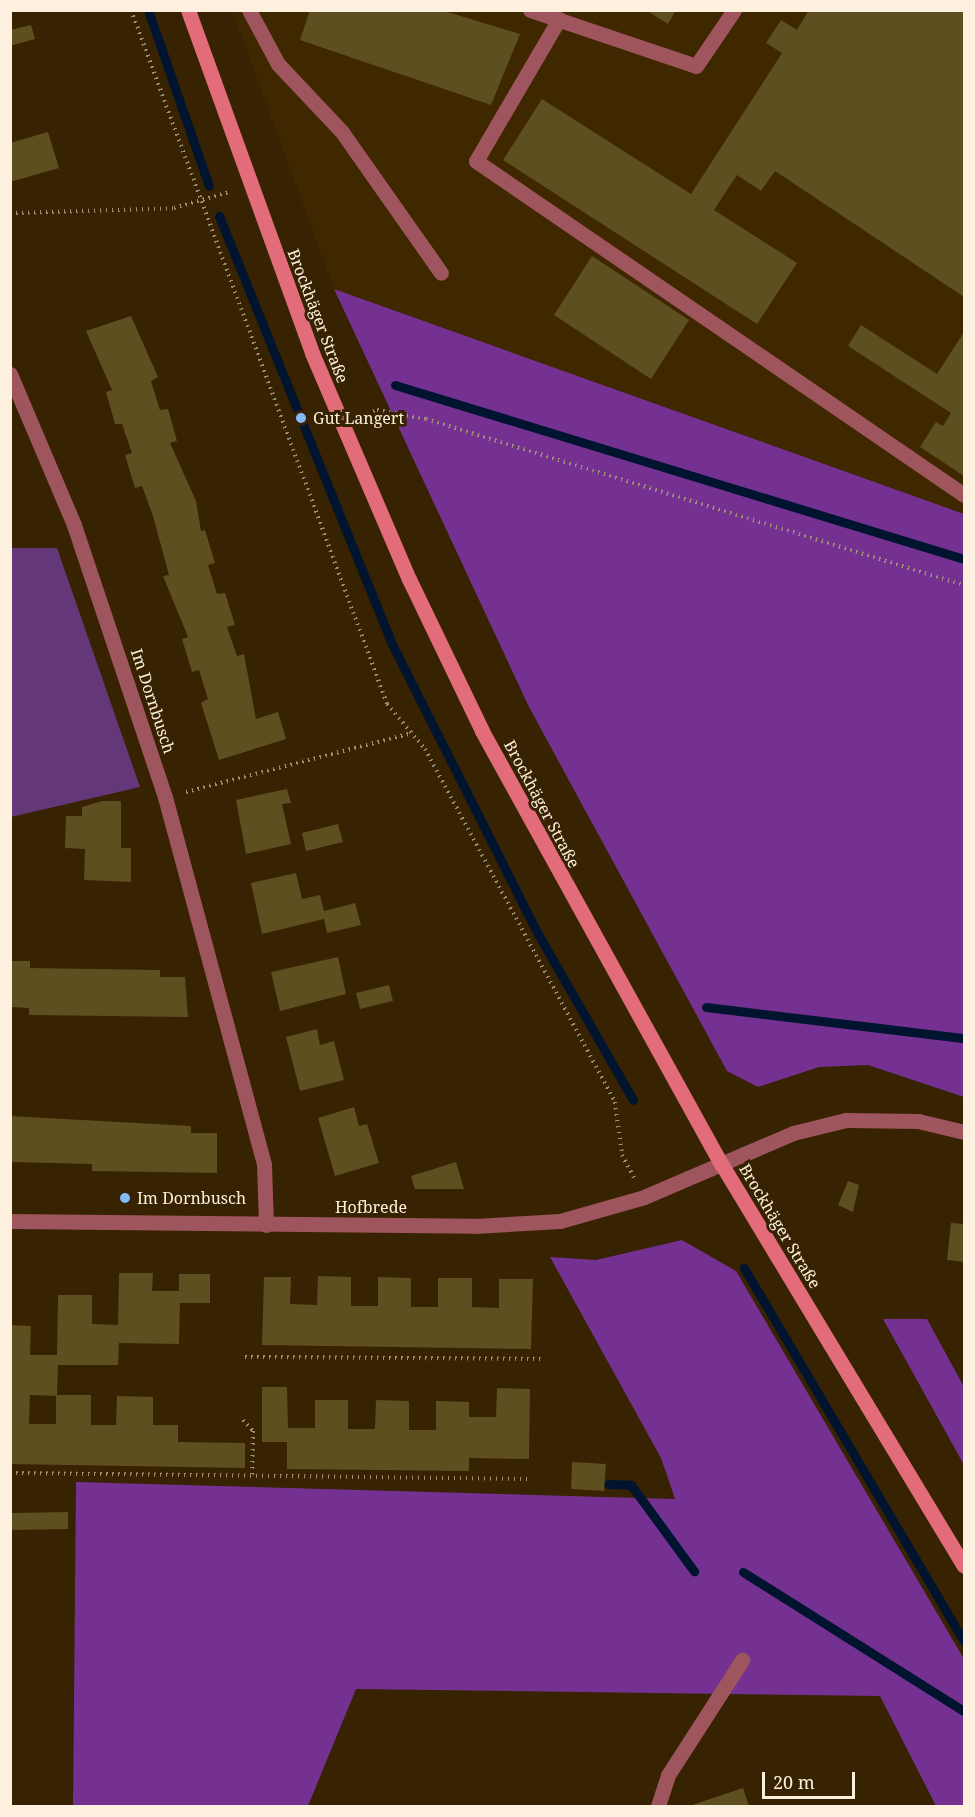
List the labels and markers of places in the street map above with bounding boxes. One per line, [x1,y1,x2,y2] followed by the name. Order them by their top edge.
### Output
[313,408,404,428] place label: Gut Langert
[294,411,308,425] marker: Gut Langert
[137,1188,246,1208] place label: Im Dornbusch
[118,1191,132,1205] marker: Im Dornbusch

